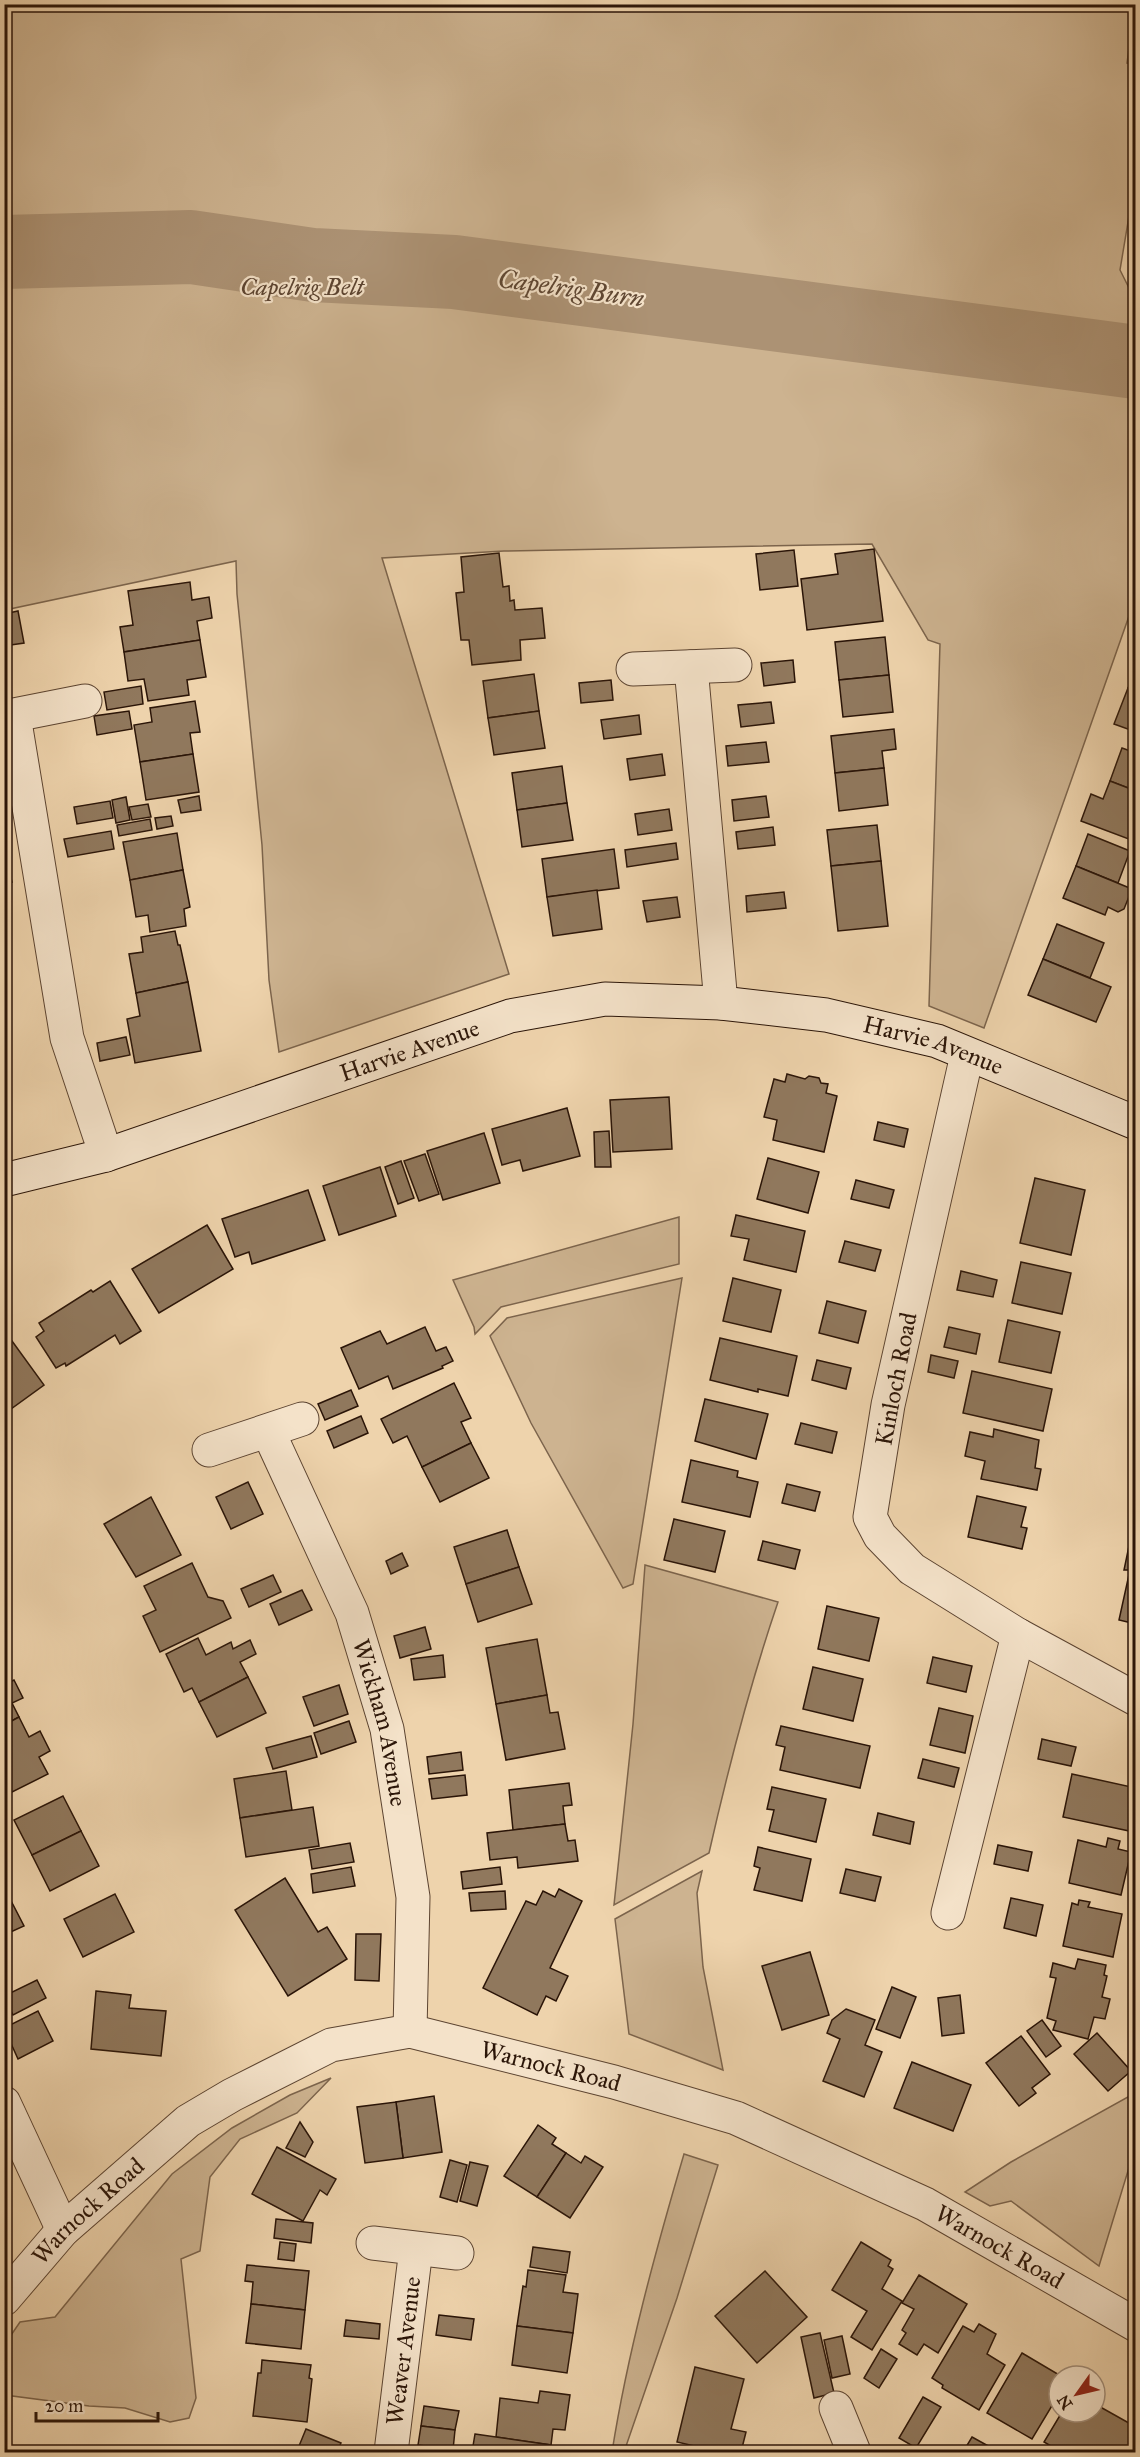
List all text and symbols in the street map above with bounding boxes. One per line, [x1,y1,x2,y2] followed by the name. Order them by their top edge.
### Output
[496,262,646,315] water label: Capelrig Burn
[240,272,365,302] park label: Capelrig Belt
[860,1009,1008,1082] street label: Harvie Avenue
[336,1013,483,1088] street label: Harvie Avenue
[868,1310,924,1448] street label: Kinloch Road
[346,1635,414,1809] street label: Wickham Avenue
[477,2034,625,2098] street label: Warnock Road
[25,2151,151,2271] street label: Warnock Road
[930,2198,1069,2296] street label: Warnock Road
[379,2275,427,2427] street label: Weaver Avenue
[1047,2364,1107,2424] north arrow
[36,2385,158,2423] scale bar
[1053,2391,1077,2413] text: N
[45,2395,83,2417] text: 20 m

